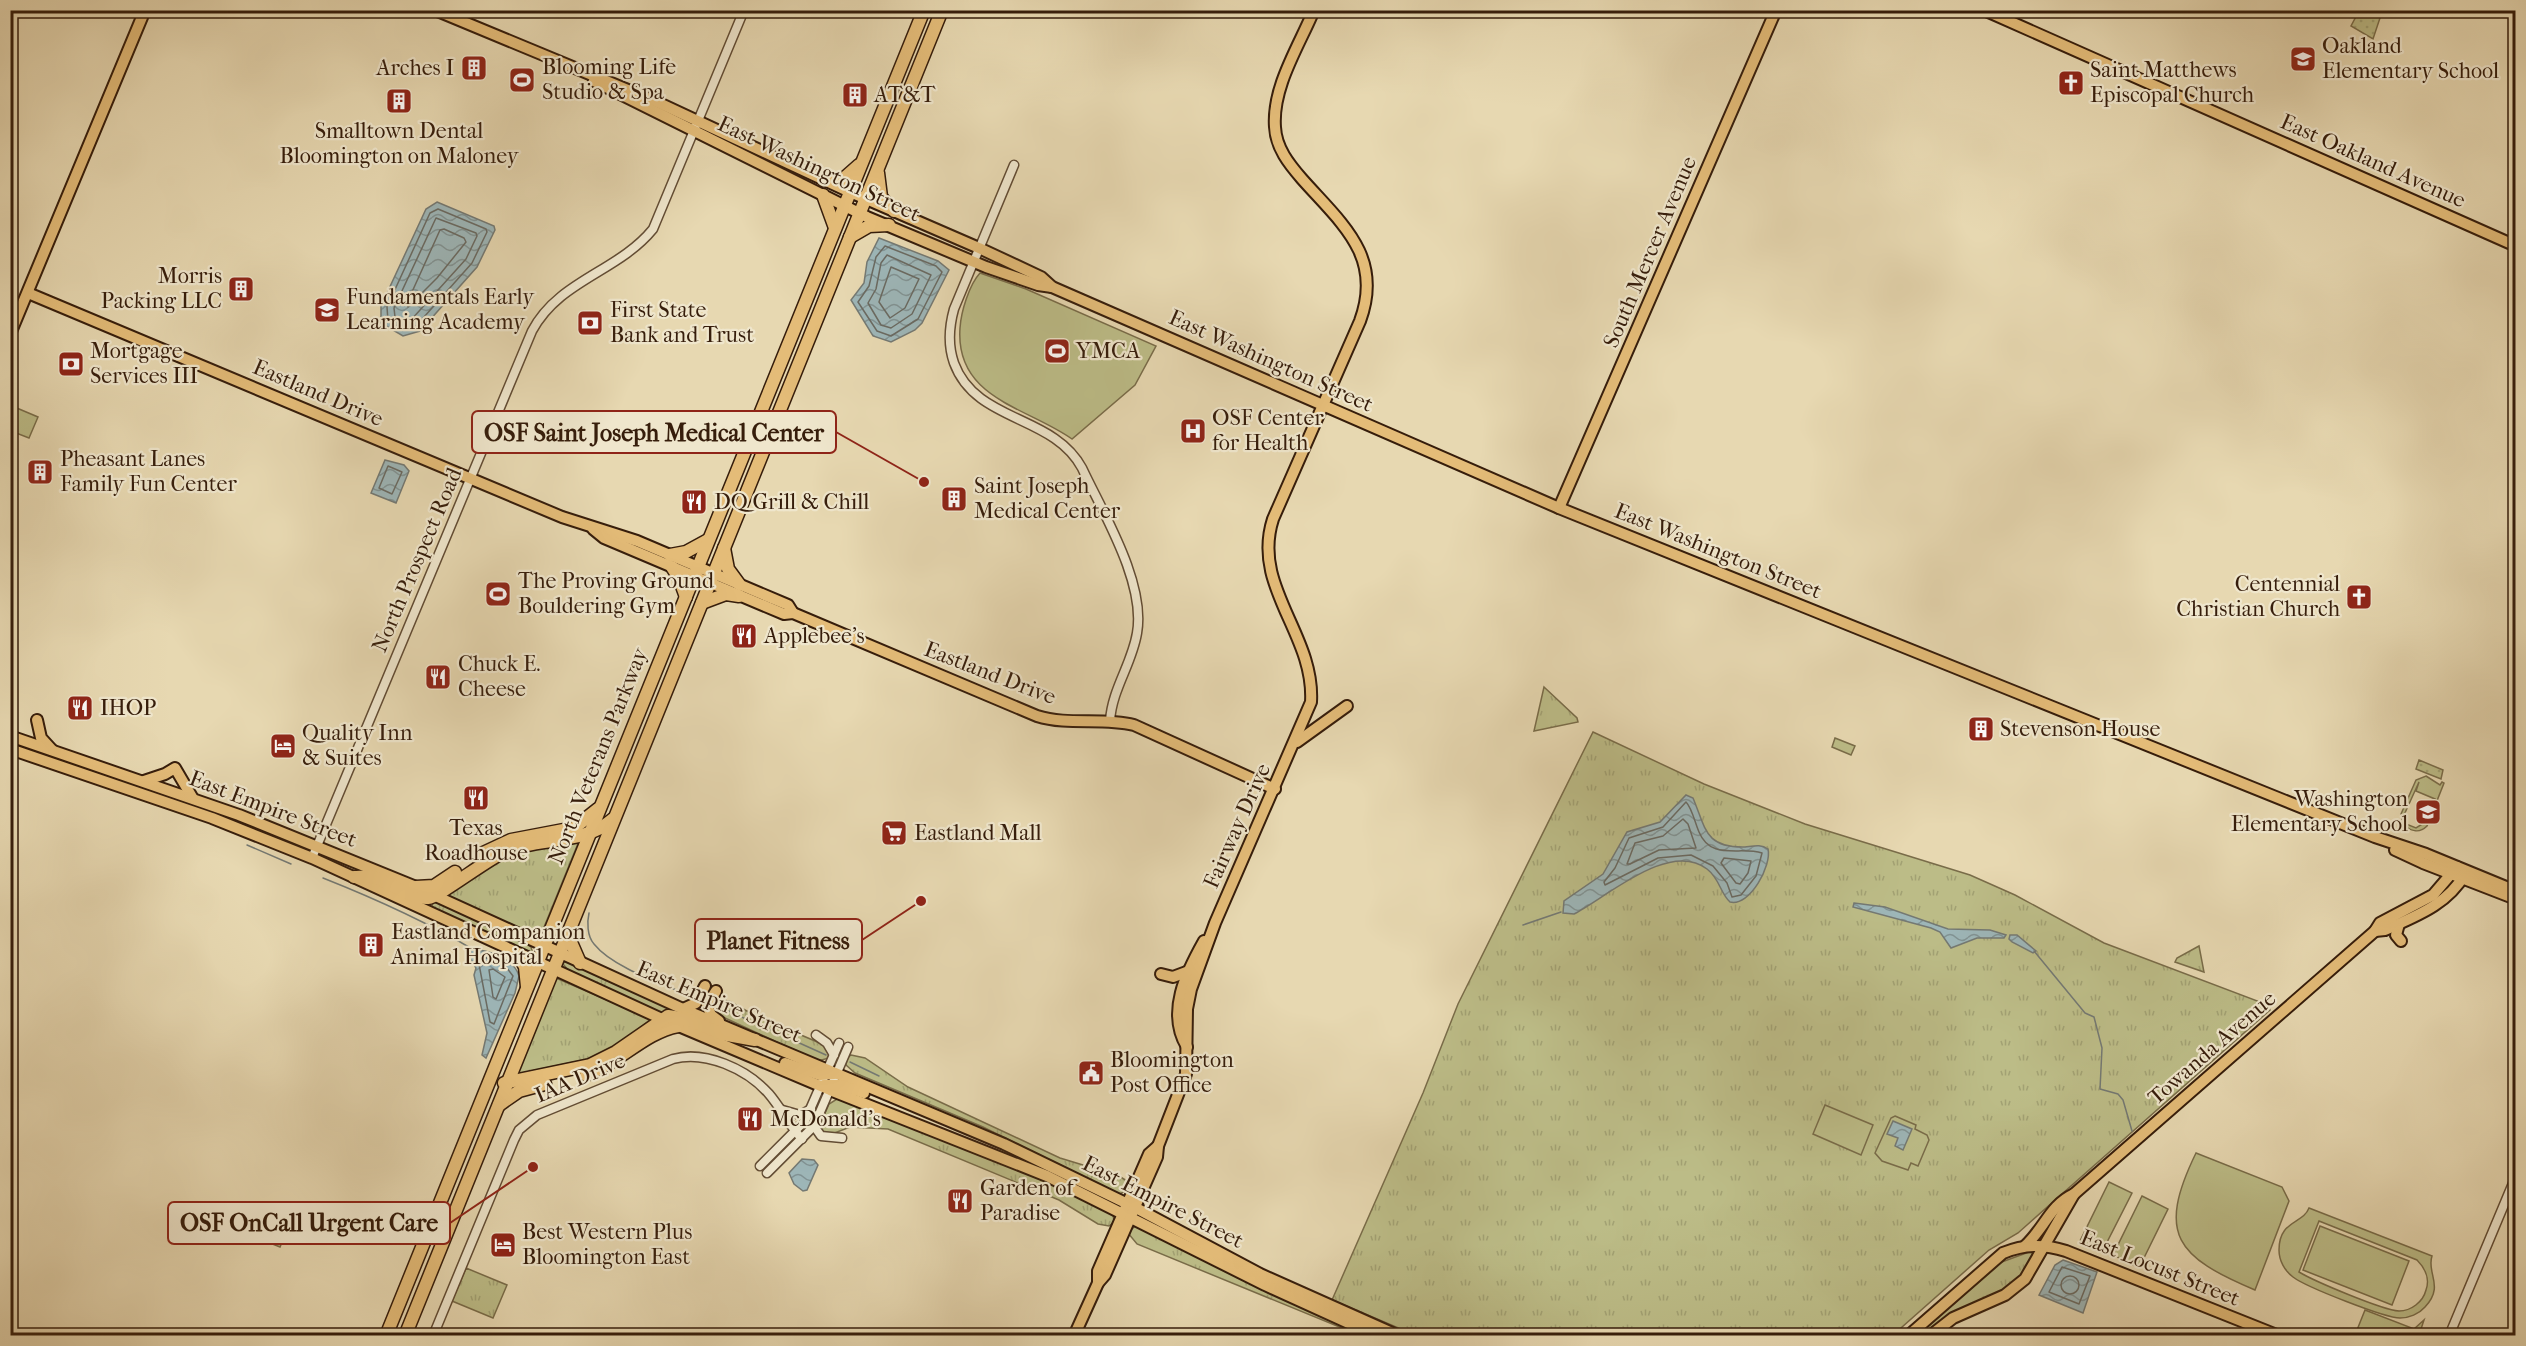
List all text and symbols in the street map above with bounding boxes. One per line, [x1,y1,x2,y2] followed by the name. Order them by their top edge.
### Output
[2322,33,2499,84] place label: Oakland Elementary School
[2288,44,2318,74] school or university icon: Oakland Elementary School
[459,53,489,83] building icon: Arches I
[542,54,676,105] place label: Blooming Life Studio & Spa
[375,55,454,81] place label: Arches I
[2090,57,2255,108] place label: Saint Matthews Episcopal Church
[507,65,537,95] sports icon: Blooming Life Studio & Spa
[2056,68,2086,98] church icon: Saint Matthews Episcopal Church
[840,80,870,110] building icon: AT&T
[873,82,937,108] place label: AT&T
[384,86,414,116] building icon: Smalltown Dental Bloomington on Maloney
[2276,108,2470,214] street label: East Oakland Avenue
[713,111,925,227] street label: East Washington Street
[279,118,520,169] place label: Smalltown Dental Bloomington on Maloney
[1598,152,1702,352] street label: South Mercer Avenue
[101,263,222,314] place label: Morris Packing LLC
[226,274,256,304] building icon: Morris Packing LLC
[346,284,535,335] place label: Fundamentals Early Learning Academy
[312,295,342,325] school or university icon: Fundamentals Early Learning Academy
[610,297,754,348] place label: First State Bank and Trust
[1165,304,1377,418] street label: East Washington Street
[575,308,605,338] bank icon: First State Bank and Trust
[1042,336,1072,366] sports icon: YMCA
[90,338,199,389] place label: Mortgage Services III
[1075,338,1141,364] place label: YMCA
[56,349,86,379] bank icon: Mortgage Services III
[249,354,387,432] street label: Eastland Drive
[1212,405,1324,456] place label: OSF Center for Health
[472,411,836,453] callout: OSF Saint Joseph Medical Center
[1178,416,1208,446] hospital icon: OSF Center for Health
[484,419,825,447] text: OSF Saint Joseph Medical Center
[60,446,237,497] place label: Pheasant Lanes Family Fun Center
[25,457,55,487] building icon: Pheasant Lanes Family Fun Center
[366,463,468,656] street label: North Prospect Road
[974,473,1121,524] place label: Saint Joseph Medical Center
[939,484,969,514] building icon: Saint Joseph Medical Center
[679,487,709,517] restaurant icon: DQ Grill & Chill
[714,489,869,515] place label: DQ Grill & Chill
[1611,498,1825,604] street label: East Washington Street
[518,568,715,619] place label: The Proving Ground Bouldering Gym
[2176,571,2341,622] place label: Centennial Christian Church
[483,579,513,609] sports icon: The Proving Ground Bouldering Gym
[2344,582,2374,612] church icon: Centennial Christian Church
[729,621,759,651] restaurant icon: Applebee's
[763,623,865,649] place label: Applebee's
[920,636,1060,710] street label: Eastland Drive
[543,643,654,868] street label: North Veterans Parkway
[458,651,541,702] place label: Chuck E. Cheese
[423,662,453,692] restaurant icon: Chuck E. Cheese
[65,693,95,723] restaurant icon: IHOP
[100,695,156,721] place label: IHOP
[1966,714,1996,744] building icon: Stevenson House
[2000,716,2160,742] place label: Stevenson House
[302,720,413,771] place label: Quality Inn & Suites
[268,731,298,761] hotel icon: Quality Inn & Suites
[1198,759,1276,892] street label: Fairway Drive
[186,765,361,853] street label: East Empire Street
[461,783,491,813] restaurant icon: Texas Roadhouse
[2231,786,2408,837] place label: Washington Elementary School
[2413,797,2443,827] school or university icon: Washington Elementary School
[424,815,528,866] place label: Texas Roadhouse
[879,818,909,848] supermarket icon: Eastland Mall
[914,820,1042,846] place label: Eastland Mall
[390,919,586,970] place label: Eastland Companion Animal Hospital
[695,919,862,961] callout: Planet Fitness
[706,927,850,955] text: Planet Fitness
[356,930,386,960] building icon: Eastland Companion Animal Hospital
[632,955,806,1049] street label: East Empire Street
[2143,986,2281,1110] street label: Towanda Avenue
[531,1047,629,1109] street label: IAA Drive
[1110,1047,1234,1098] place label: Bloomington Post Office
[1076,1058,1106,1088] public building icon: Bloomington Post Office
[735,1104,765,1134] restaurant icon: McDonald's
[770,1106,881,1132] place label: McDonald's
[1078,1150,1248,1254] street label: East Empire Street
[980,1175,1078,1226] place label: Garden of Paradise
[945,1186,975,1216] restaurant icon: Garden of Paradise
[168,1202,450,1244] callout: OSF OnCall Urgent Care
[180,1209,438,1237] text: OSF OnCall Urgent Care
[522,1219,692,1270] place label: Best Western Plus Bloomington East
[2076,1224,2244,1312] street label: East Locust Street
[488,1230,518,1260] hotel icon: Best Western Plus Bloomington East

